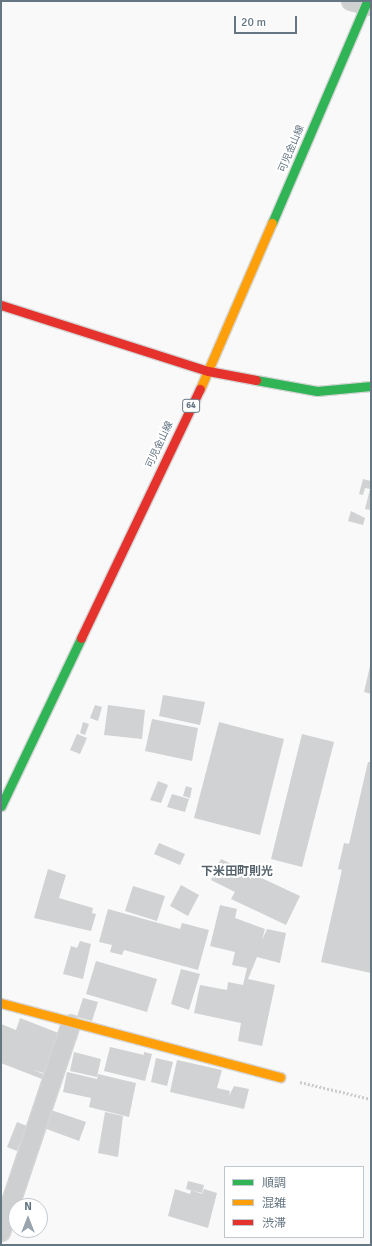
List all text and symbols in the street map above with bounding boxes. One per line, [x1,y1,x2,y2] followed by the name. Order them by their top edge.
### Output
[236,8,299,34] scale bar
[241,15,266,30] text: 20 m
[277,124,307,174] street label: 可児金山線
[182,399,200,413] road number: 64
[144,420,176,470] street label: 可児金山線
[201,865,273,879] district label: 下米田町則光
[224,1166,364,1238] legend
[262,1176,286,1191] text: 順調
[262,1196,286,1211] text: 混雑
[8,1198,48,1238] north arrow
[24,1200,32,1213] text: N
[262,1216,286,1231] text: 渋滞

